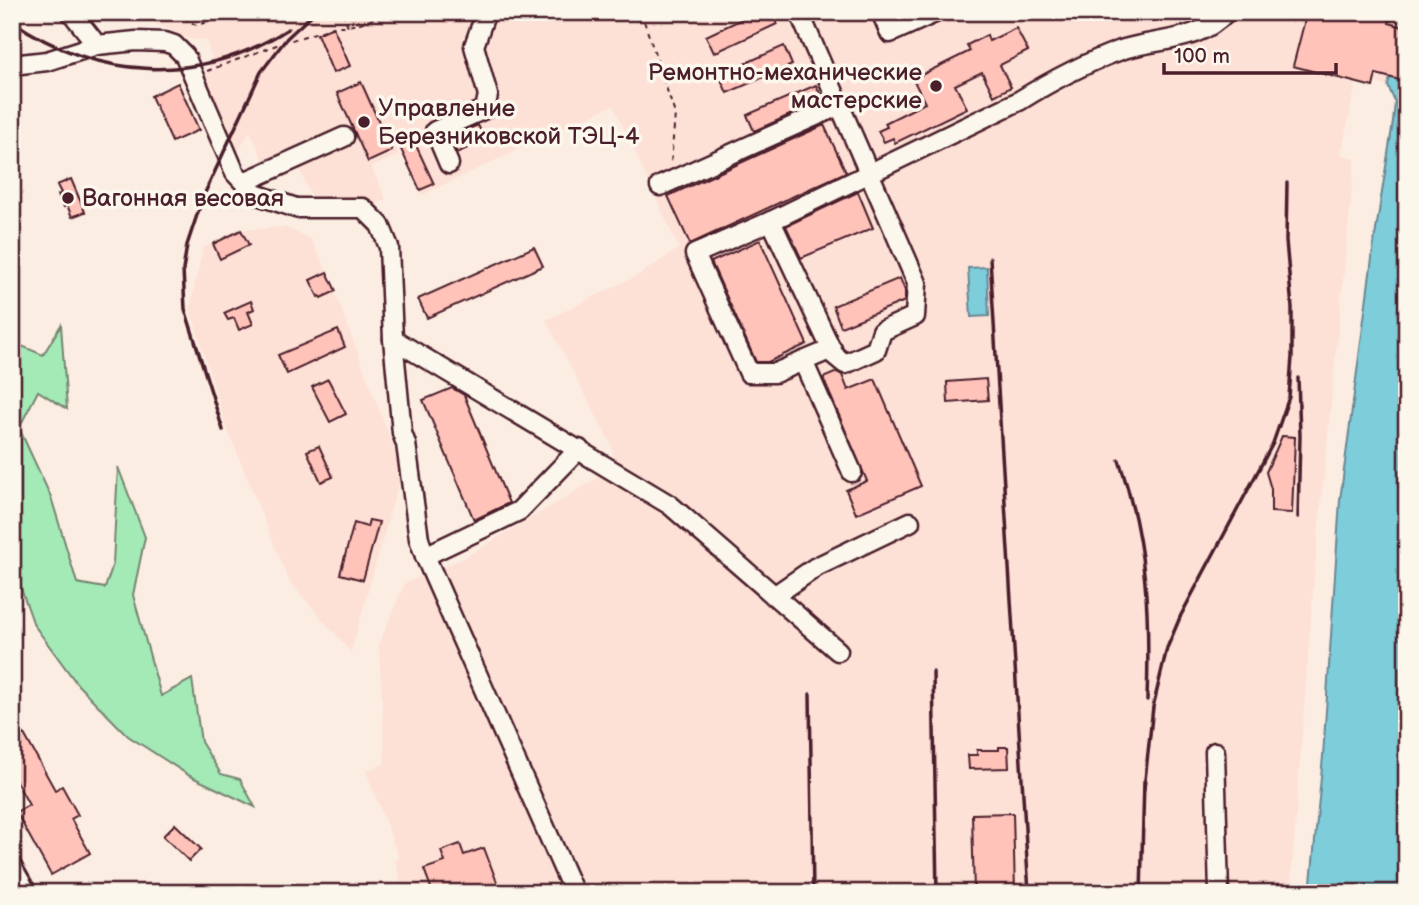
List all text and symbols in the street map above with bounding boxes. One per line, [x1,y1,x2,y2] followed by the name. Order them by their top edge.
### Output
[1164,32,1335,76] scale bar
[1174,44,1230,69] text: 100 m
[647,58,922,115] place label: Ремонтно-механические мастерские
[928,78,944,94] marker: Ремонтно-механические мастерские
[378,94,640,151] place label: Управление Березниковской ТЭЦ-4
[356,114,372,130] marker: Управление Березниковской ТЭЦ-4
[82,184,284,213] place label: Вагонная весовая
[60,190,76,206] marker: Вагонная весовая

